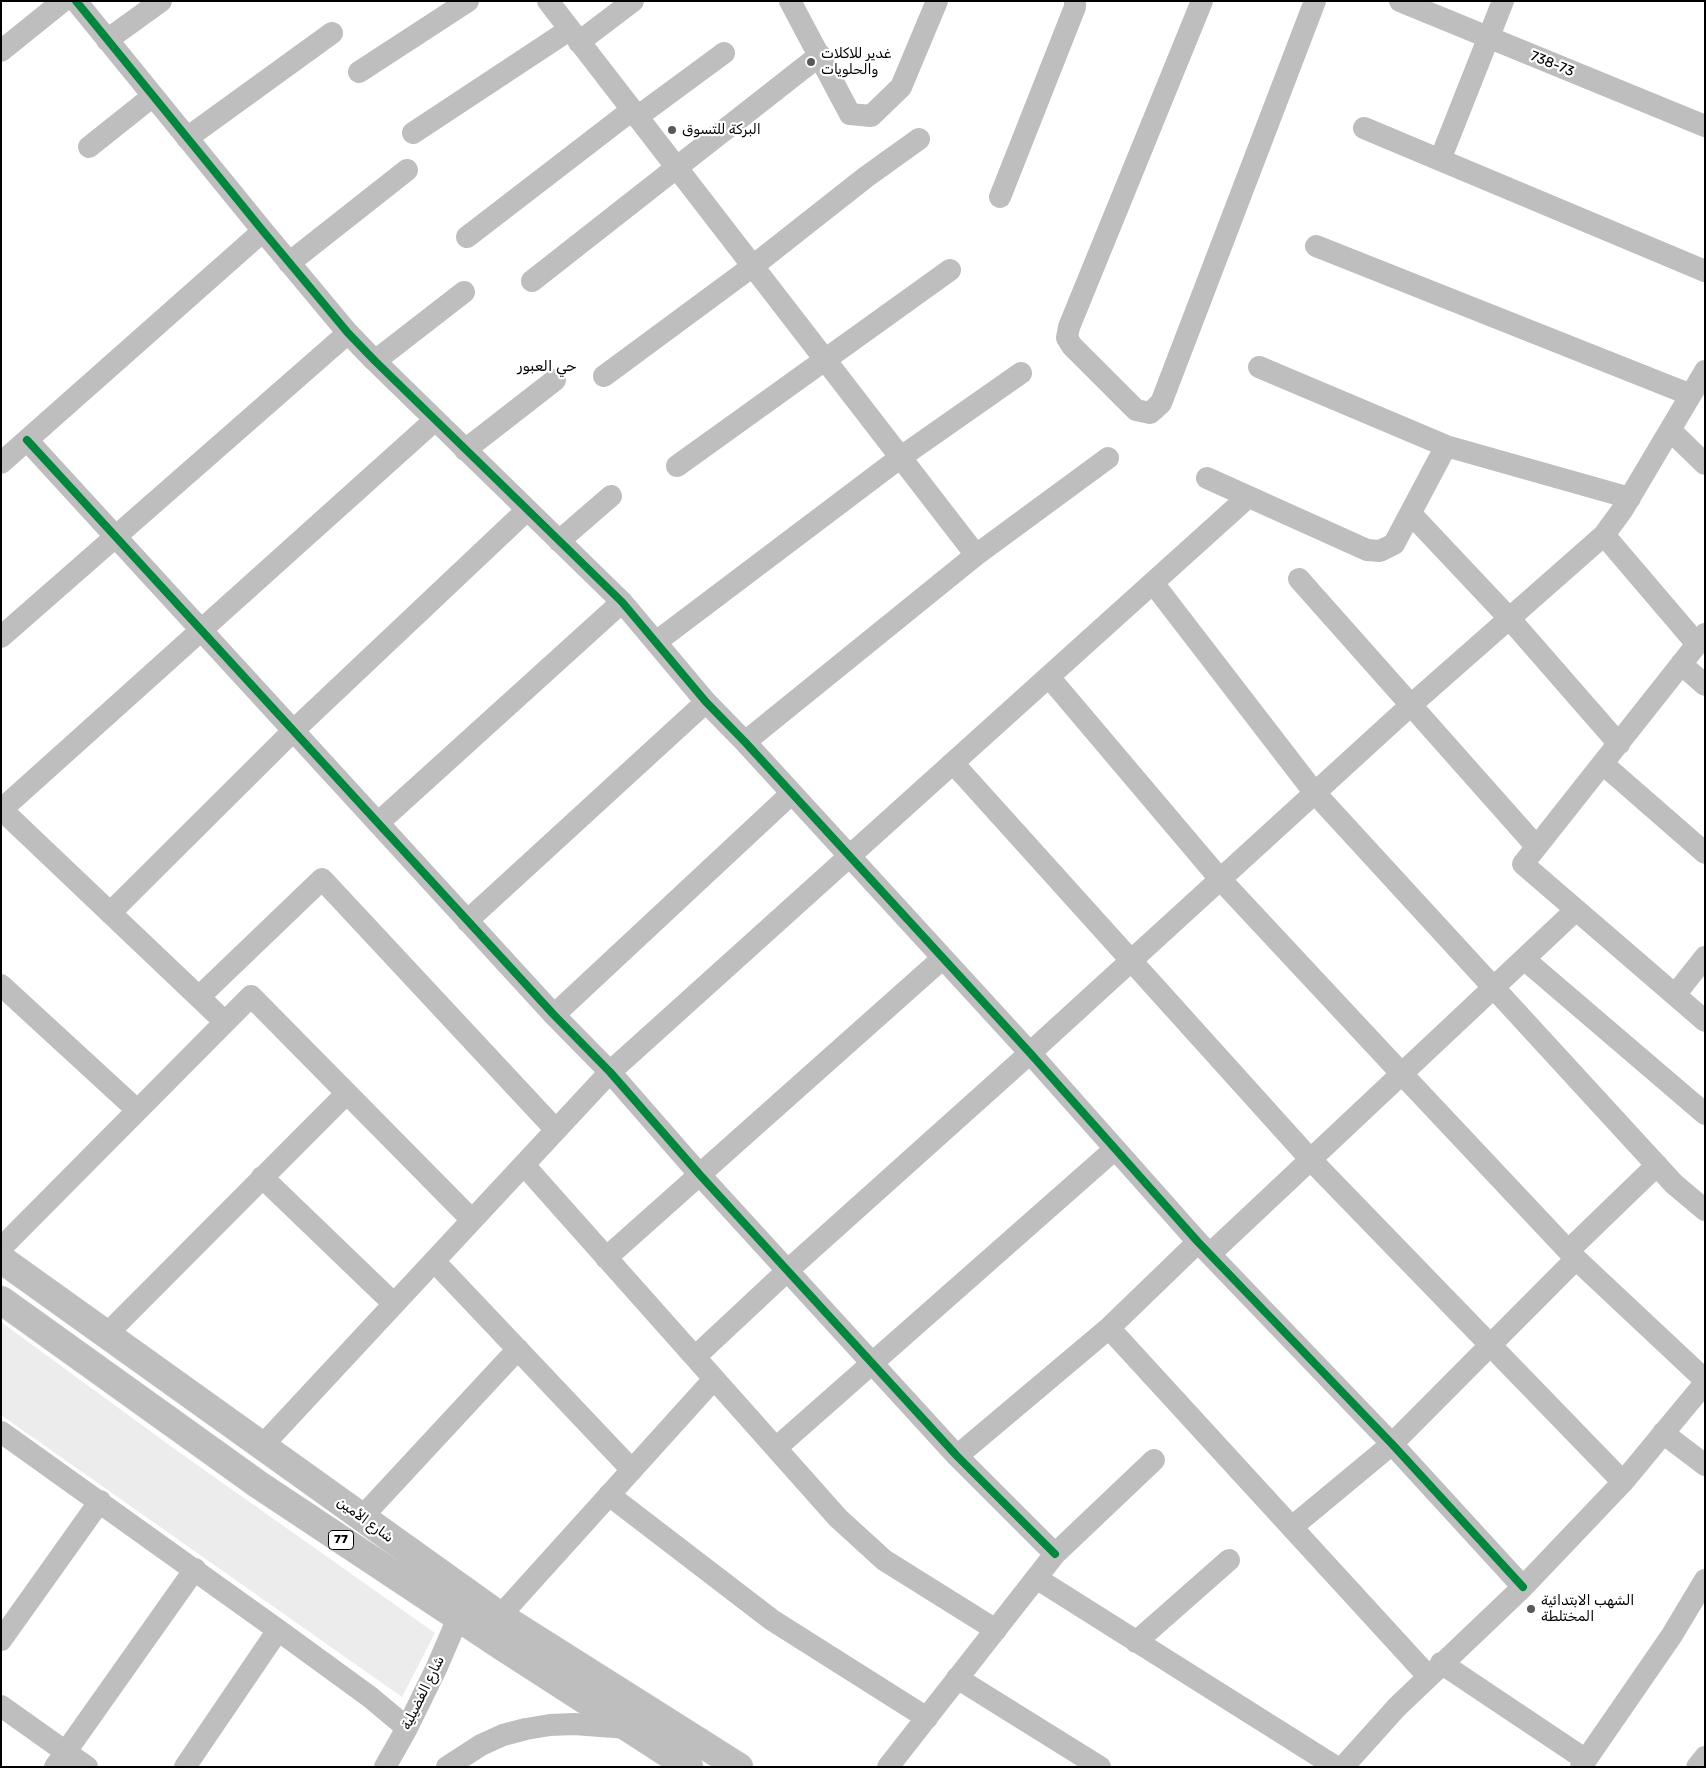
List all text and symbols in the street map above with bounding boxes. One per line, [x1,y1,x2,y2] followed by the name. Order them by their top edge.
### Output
[821,46,891,78] place label: غدير للاكلات والحلويات
[1528,48,1576,80] street label: 738-73
[805,56,817,68] marker: غدير للاكلات والحلويات
[682,122,761,138] place label: البركة للتسوق
[666,124,678,136] marker: البركة للتسوق
[517,358,577,376] district label: حي العبور
[333,1494,397,1546] street label: شارع الأمين
[328,1530,354,1550] road number: 77
[1541,1593,1634,1625] place label: الشهب الابتدائية المختلطة
[1525,1603,1537,1615] marker: الشهب الابتدائية المختلطة
[398,1653,448,1733] street label: شارع الفضيلية

